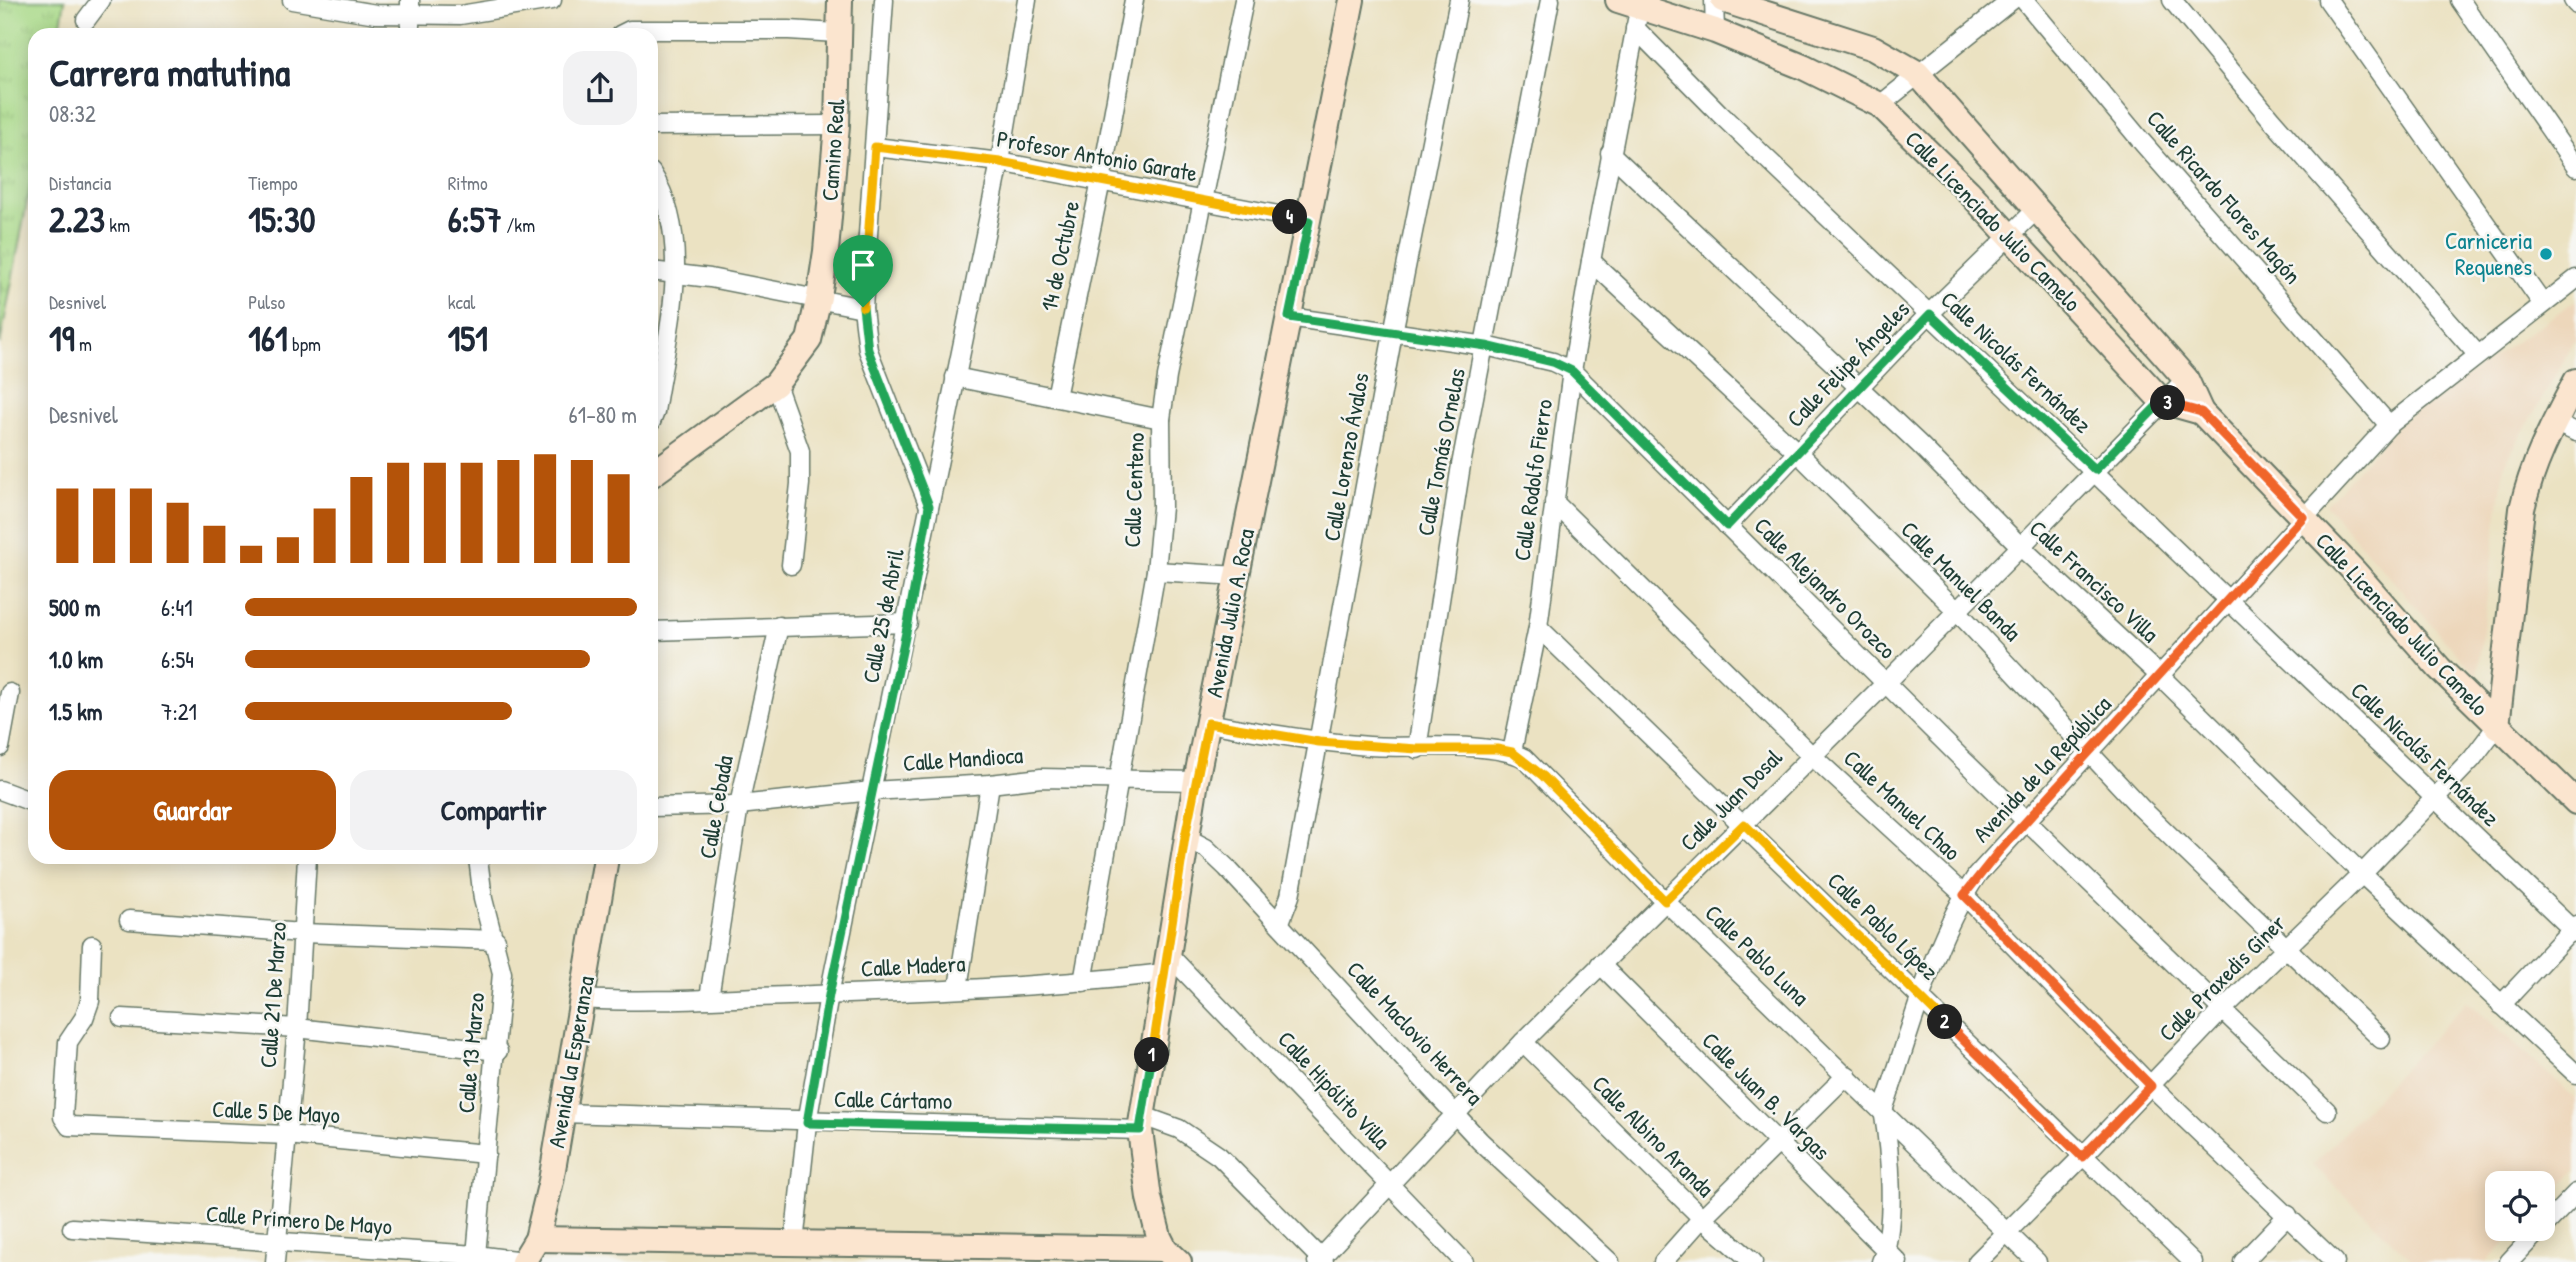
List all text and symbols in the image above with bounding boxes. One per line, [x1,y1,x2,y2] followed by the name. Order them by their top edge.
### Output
[49,46,290,98] text: Carrera matutina
[563,51,637,125] button: share
[813,97,852,202] street label: Camino Real
[49,98,96,129] text: 08:32
[2140,103,2308,290] street label: Calle Ricardo Flores Magón
[995,123,1200,188] street label: Profesor Antonio Garate
[1899,124,2088,318] street label: Calle Licenciado Julio Camelo
[49,170,111,196] text: Distancia
[248,170,298,196] text: Tiempo
[448,170,488,196] text: Ritmo
[49,196,105,243] text: 2.23
[248,196,315,243] text: 15:30
[448,196,502,243] text: 6:57
[1033,198,1086,314] street label: 14 de Octubre
[1272,200,1308,234] pin: 4
[1286,203,1293,229] text: 4
[105,212,130,238] text: km
[502,212,535,238] text: /km
[2445,225,2532,282] place label: Carniceria Requenes
[833,235,893,307] pin
[844,246,882,284] icon: arrive
[2538,246,2554,262] marker: Carniceria Requenes
[1934,284,2098,440] street label: Calle Nicolás Fernández
[49,289,106,315] text: Desnivel
[248,289,285,315] text: Pulso
[448,289,475,315] text: kcal
[1779,294,1916,434] street label: Calle Felipe Ángeles
[49,315,75,362] text: 19
[248,315,288,362] text: 161
[448,315,488,362] text: 151
[75,331,92,357] text: m
[288,331,321,357] text: bpm
[1409,365,1472,538] street label: Calle Tomás Ornelas
[1315,370,1376,543] street label: Calle Lorenzo Ávalos
[2150,386,2186,420] pin: 3
[2163,389,2172,415] text: 3
[1506,397,1559,563] street label: Calle Rodolfo Fierro
[49,399,118,430] text: Desnivel
[569,399,637,430] text: 61–80 m
[1116,432,1151,548] street label: Calle Centeno
[1748,510,1903,665] street label: Calle Alejandro Orozco
[2023,513,2166,649] street label: Calle Francisco Villa
[1895,514,2028,647] street label: Calle Manuel Banda
[2309,525,2496,722] street label: Calle Licenciado Julio Camelo
[1198,526,1261,700] street label: Avenida Julio A. Roca
[854,545,911,686] street label: Calle 25 de Abril
[49,592,100,623] text: 500 m
[161,592,193,623] text: 6:41
[49,644,103,675] text: 1.0 km
[161,644,194,675] text: 6:54
[2344,675,2506,833] street label: Calle Nicolás Fernández
[1966,689,2118,849] street label: Avenida de la República
[49,696,102,727] text: 1.5 km
[161,696,197,727] text: 7:21
[902,739,1024,778] street label: Calle Mandioca
[1673,741,1789,857] street label: Calle Juan Dosal
[1837,742,1968,867] street label: Calle Manuel Chao
[691,753,740,861] street label: Calle Cebada
[49,770,336,850] button: Guardar
[350,770,637,850] button: Compartir
[1821,865,1946,987] street label: Calle Pablo López
[1699,897,1816,1012] street label: Calle Pablo Luna
[2152,907,2292,1048] street label: Calle Praxedis Giner
[252,921,293,1069] street label: Calle 21 De Marzo
[860,947,966,984] street label: Calle Madera
[1340,954,1490,1111] street label: Calle Maclovio Herrera
[540,974,601,1150] street label: Avenida la Esperanza
[450,992,491,1114] street label: Calle 13 Marzo
[1927,1004,1962,1040] pin: 2
[1940,1008,1949,1034] text: 2
[1271,1024,1397,1156] street label: Calle Hipólito Villa
[1696,1025,1837,1167] street label: Calle Juan B. Vargas
[1134,1038,1170,1072] pin: 1
[1148,1041,1155,1067] text: 1
[1586,1068,1721,1203] street label: Calle Albino Aranda
[834,1083,952,1116] street label: Calle Cártamo
[211,1093,341,1130] street label: Calle 5 De Mayo
[2485,1171,2555,1241] map controls
[2485,1171,2555,1241] button: locate
[205,1198,393,1241] street label: Calle Primero De Mayo

